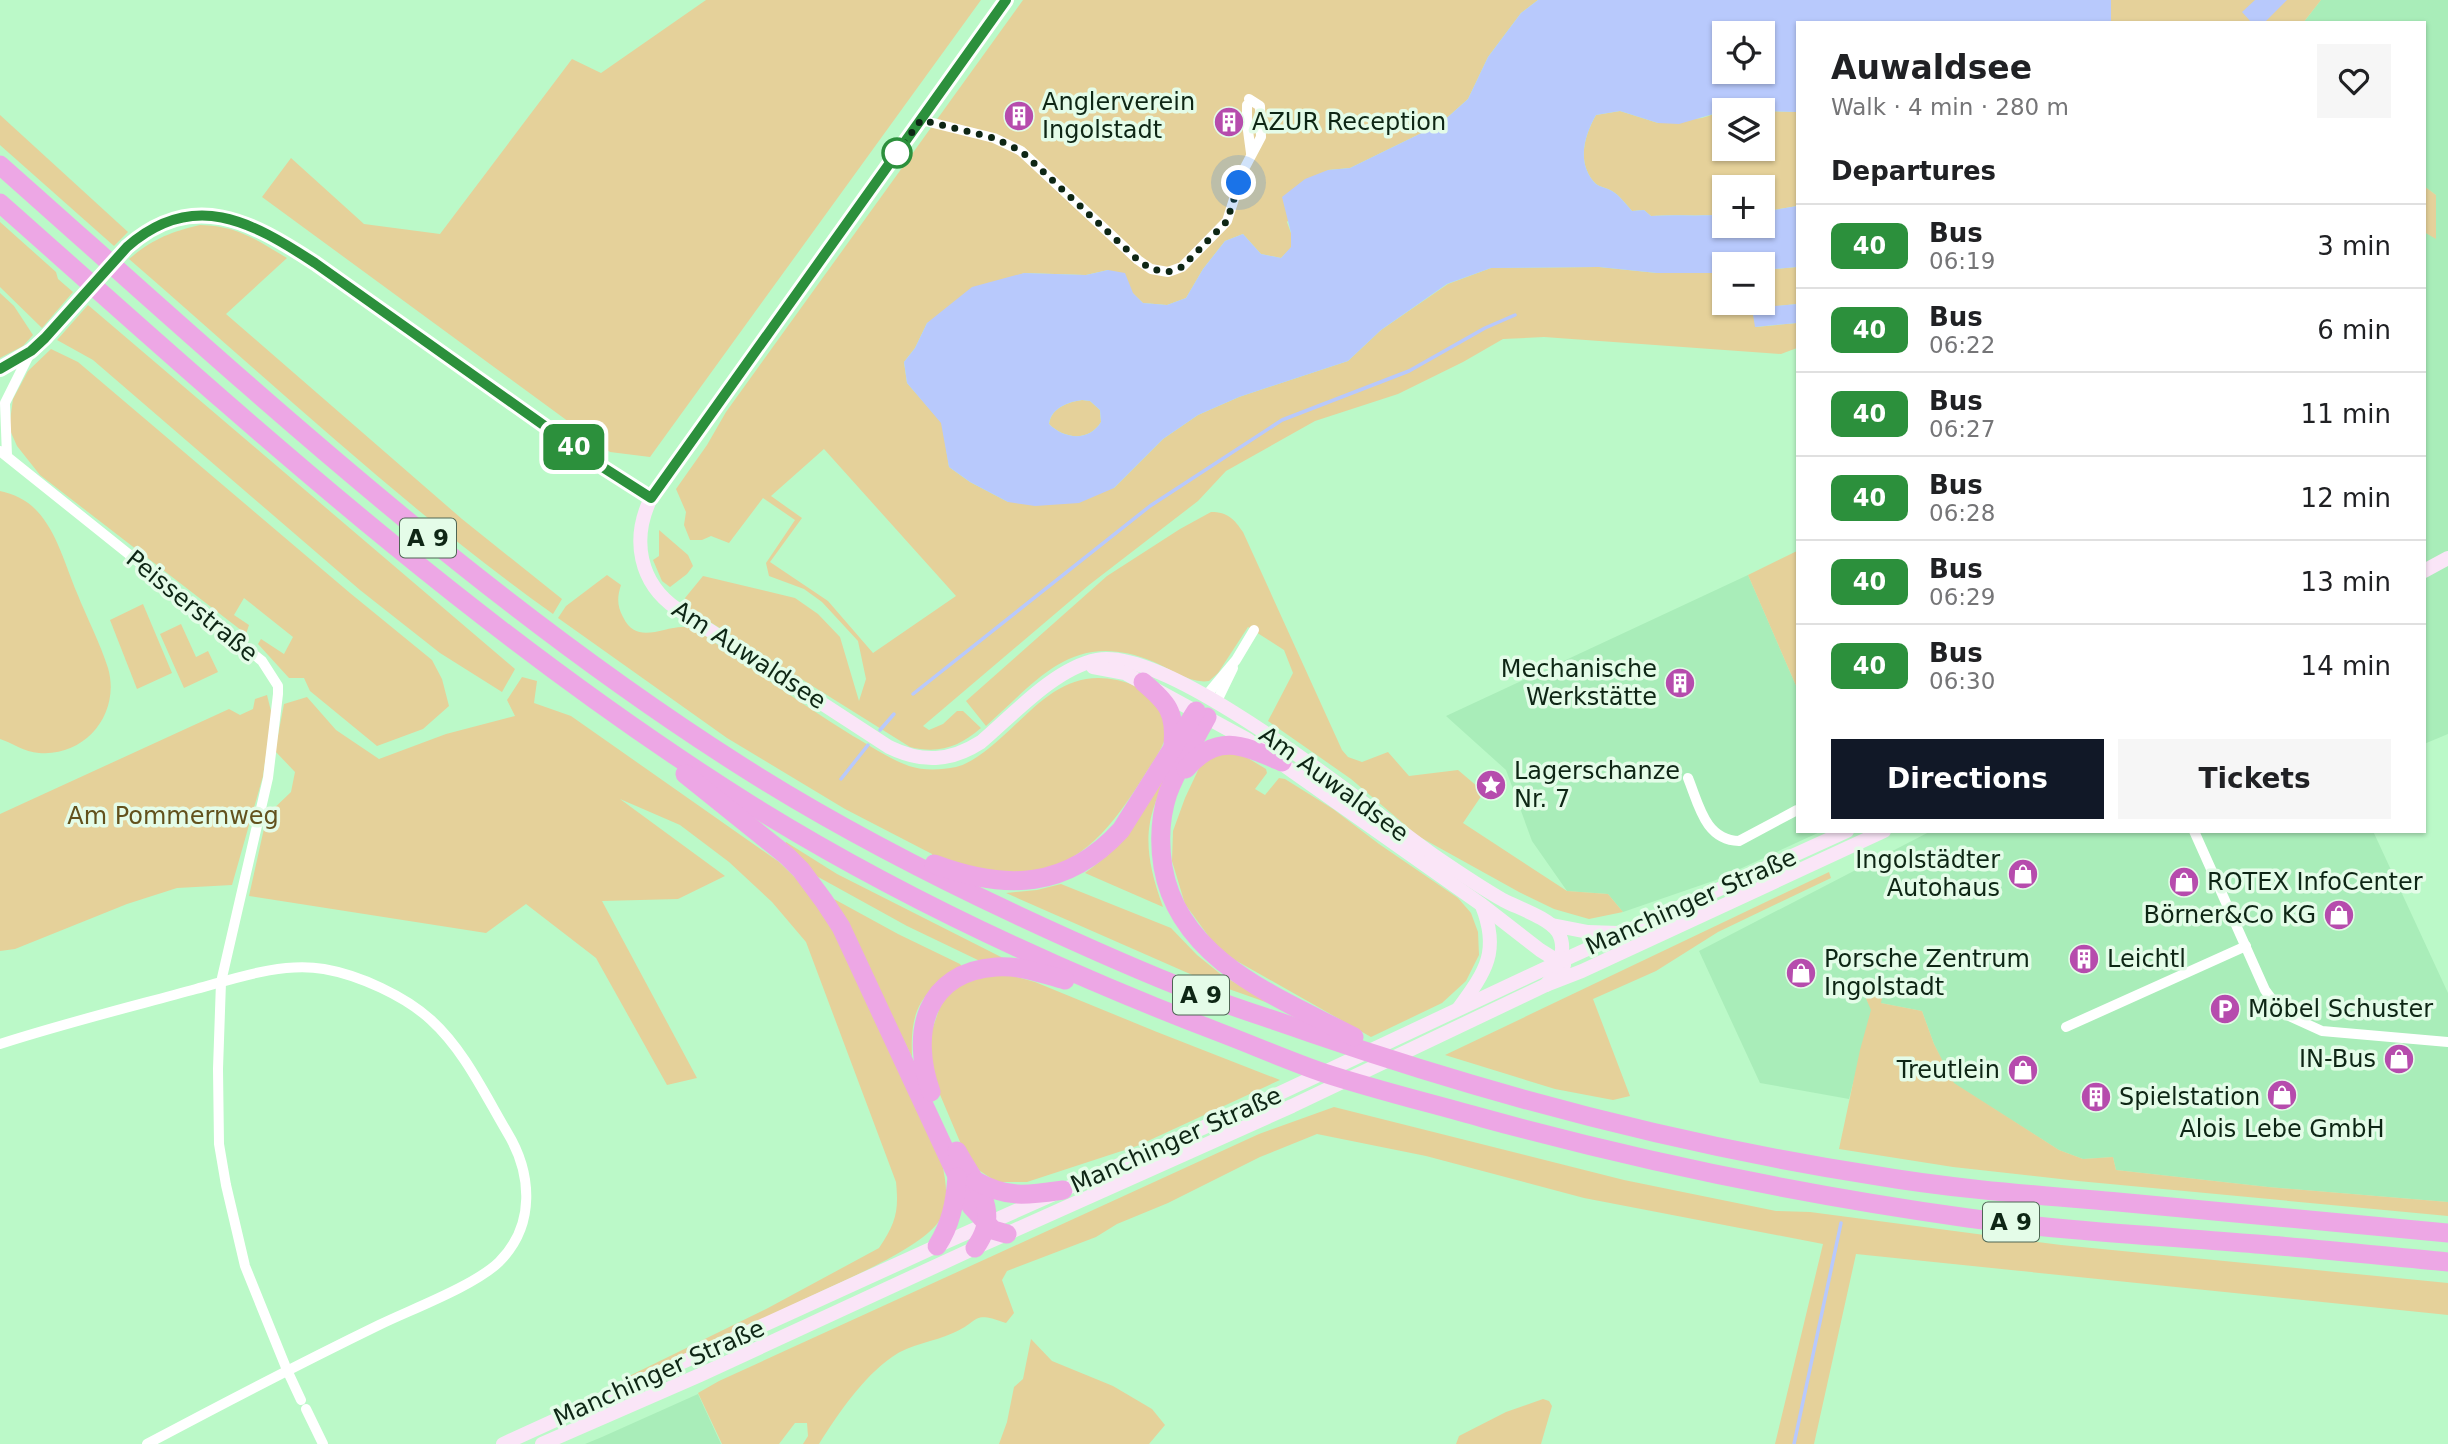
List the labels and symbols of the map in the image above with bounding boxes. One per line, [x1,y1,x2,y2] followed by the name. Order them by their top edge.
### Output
[1042,88,1195,144] place label: Anglerverein Ingolstadt
[1002,99,1036,133] building icon: Anglerverein Ingolstadt
[1212,105,1246,139] building icon: AZUR Reception
[1252,108,1446,136] place label: AZUR Reception
[882,138,912,168] unlabelled marker
[1221,165,1256,200] your location
[542,424,606,470] line badge: 40
[400,518,456,558] road number: A 9
[121,544,263,668] street label: Peisserstraße
[667,595,831,715] street label: Am Auwaldsee
[1501,655,1657,711] place label: Mechanische Werkstätte
[1663,666,1697,700] building icon: Mechanische Werkstätte
[1254,721,1414,847] street label: Am Auwaldsee
[1514,757,1680,813] place label: Lagerschanze Nr. 7
[1474,768,1508,802] place icon: Lagerschanze Nr. 7
[67,802,279,830] park label: Am Pommernweg
[1581,843,1801,961] street label: Manchinger Straße
[1855,846,2000,902] place label: Ingolstädter Autohaus
[2006,857,2040,891] shop icon: Ingolstädter Autohaus
[2167,865,2201,899] shop icon: ROTEX InfoCenter
[2207,868,2423,896] place label: ROTEX InfoCenter
[2322,898,2356,932] shop icon: Börner&Co KG
[2143,901,2316,929] place label: Börner&Co KG
[2067,942,2101,976] building icon: Leichtl
[1824,945,2030,1001] place label: Porsche Zentrum Ingolstadt
[2107,945,2186,973] place label: Leichtl
[1784,956,1818,990] shop icon: Porsche Zentrum Ingolstadt
[1173,976,1229,1014] road number: A 9
[2208,992,2242,1026] parking icon: Möbel Schuster
[2248,995,2433,1023] place label: Möbel Schuster
[2382,1042,2416,1076] shop icon: IN-Bus
[2299,1045,2376,1073] place label: IN-Bus
[2006,1053,2040,1087] shop icon: Treutlein
[1896,1056,2000,1084] place label: Treutlein
[2265,1078,2299,1112] shop icon: Alois Lebe GmbH
[2079,1080,2113,1114] building icon: Spielstation
[1066,1081,1286,1199] street label: Manchinger Straße
[2119,1083,2260,1111] place label: Spielstation
[2179,1115,2385,1143] place label: Alois Lebe GmbH
[1983,1203,2039,1242] road number: A 9
[549,1314,769,1432] street label: Manchinger Straße

